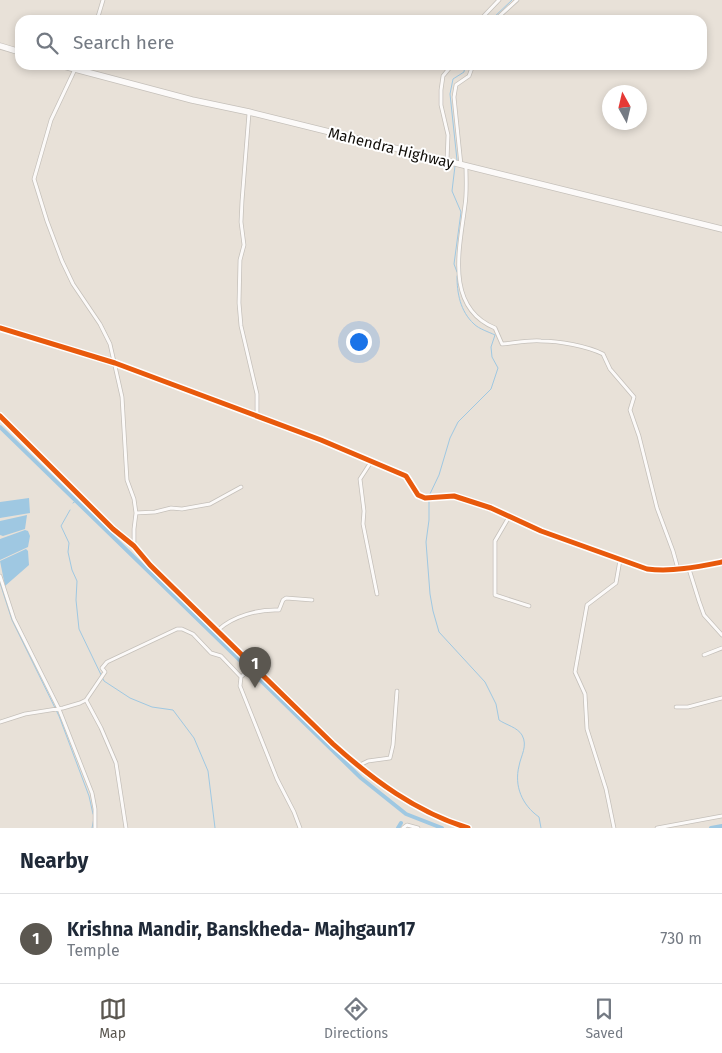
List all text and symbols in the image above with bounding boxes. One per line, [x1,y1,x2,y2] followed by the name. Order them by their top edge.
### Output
[15,15,707,70] search box
[33,29,61,57] icon: search
[73,31,174,54] text: Search here
[602,85,647,130] north arrow
[326,124,456,172] street label: Mahendra Highway
[346,329,372,355] your location
[239,647,271,688] pin: 1
[20,848,88,874] text: Nearby
[67,918,415,941] text: Krishna Mandir, Banskheda- Majhgaun17
[32,929,40,948] text: 1
[660,929,702,948] text: 730 m
[67,941,120,960] text: Temple
[99,995,127,1042] tab: Map
[324,995,388,1042] tab: Directions
[585,995,623,1042] tab: Saved

